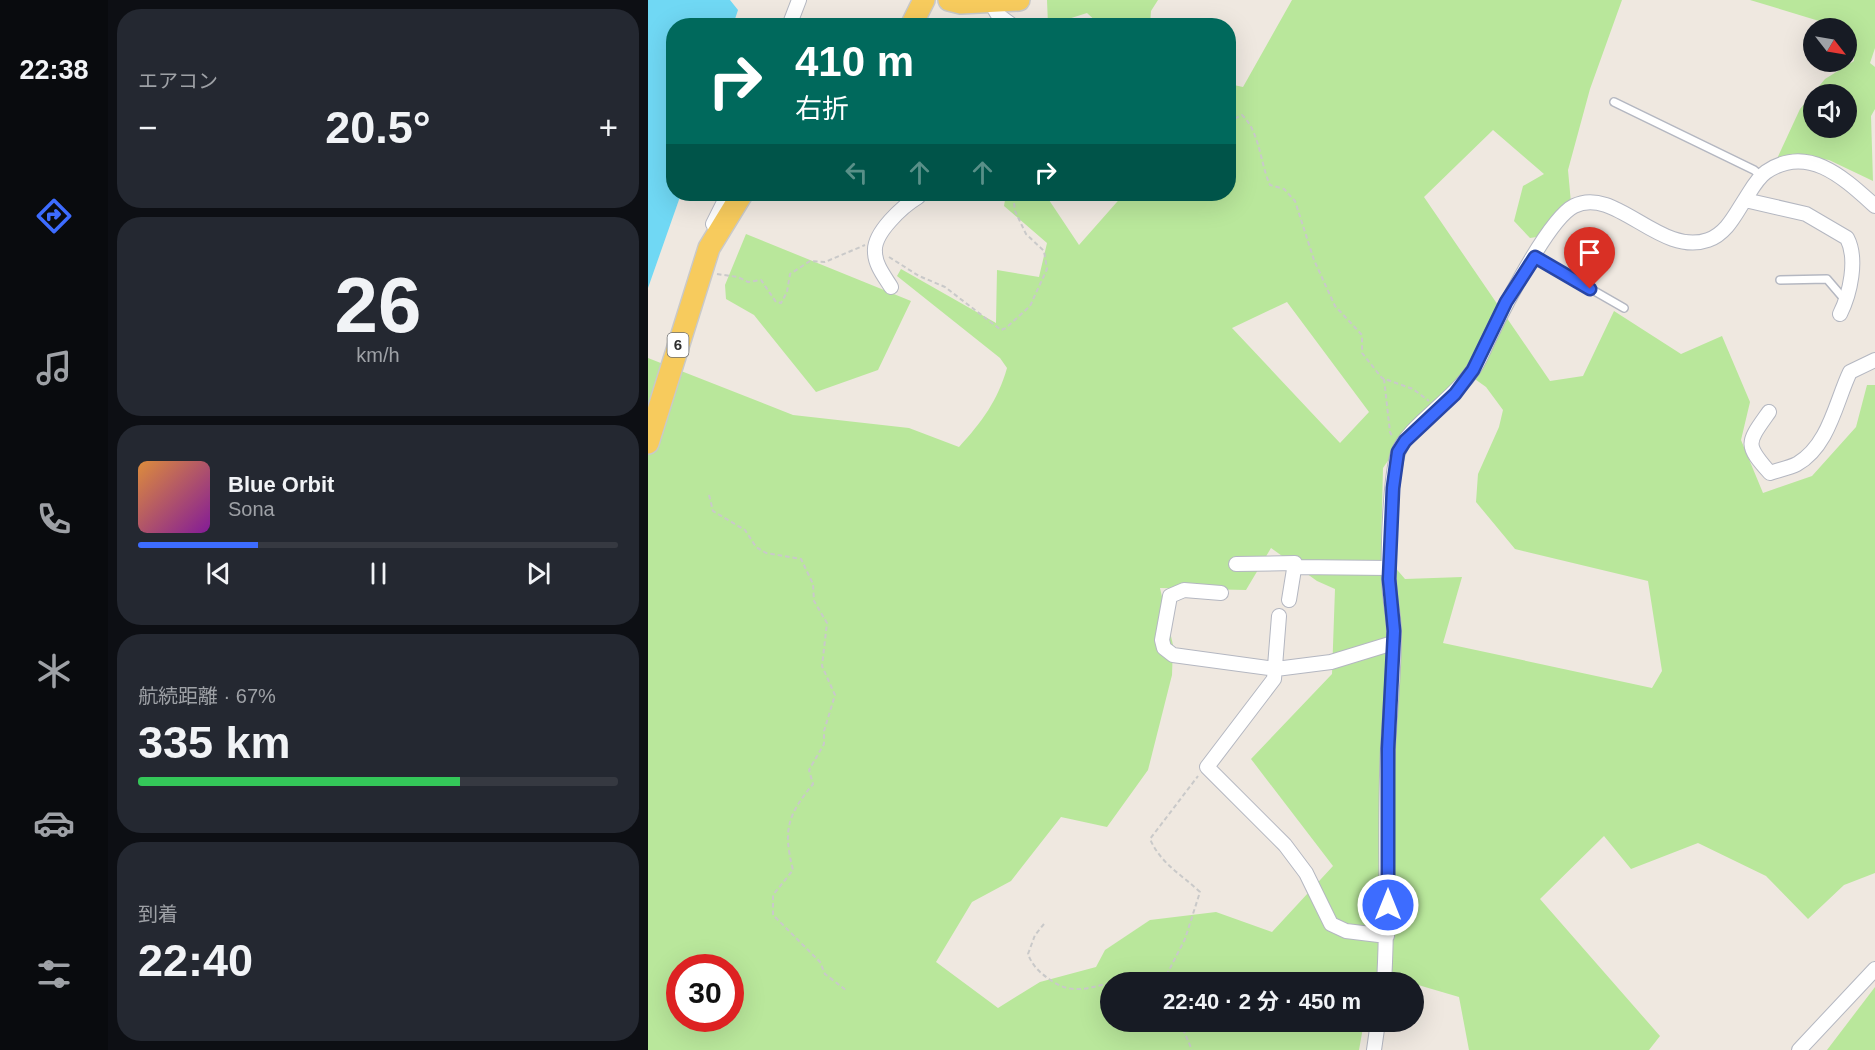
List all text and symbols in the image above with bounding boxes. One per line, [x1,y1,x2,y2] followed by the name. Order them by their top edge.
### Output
[1803,18,1857,72] north arrow
[1803,18,1857,138] map controls
[795,38,914,85] text: 410 m
[696,42,774,120] icon: right
[19,55,89,85] text: 22:38
[138,70,218,92] text: エアコン
[1803,84,1857,138] button: sound
[795,94,849,124] text: 右折
[325,102,431,153] text: 20.5°
[138,109,157,146] text: −
[599,109,618,146] text: +
[840,156,873,189] icon: left
[903,156,936,189] icon: ahead
[966,156,999,189] icon: ahead
[1029,156,1062,189] icon: right
[33,195,75,237] icon: directions
[1564,227,1615,289] pin
[1573,236,1606,269] icon: arrive
[335,261,421,349] text: 26
[668,333,688,357] road number: 6
[356,344,400,366] text: km/h
[33,347,75,389] icon: music
[228,472,334,497] text: Blue Orbit
[33,498,75,540] icon: phone
[228,498,275,520] text: Sona
[202,557,235,590] icon: previous
[362,557,395,590] icon: pause
[522,557,555,590] icon: next
[33,650,75,692] icon: climate
[138,685,276,707] text: 航続距離 · 67%
[138,717,291,768] text: 335 km
[33,802,75,844] icon: car
[1356,873,1420,937] position arrow
[138,903,178,925] text: 到着
[138,935,253,986] text: 22:40
[33,953,75,995] icon: filters
[666,954,744,1032] speed limit sign: 30
[1163,989,1361,1014] text: 22:40 · 2 分 · 450 m

